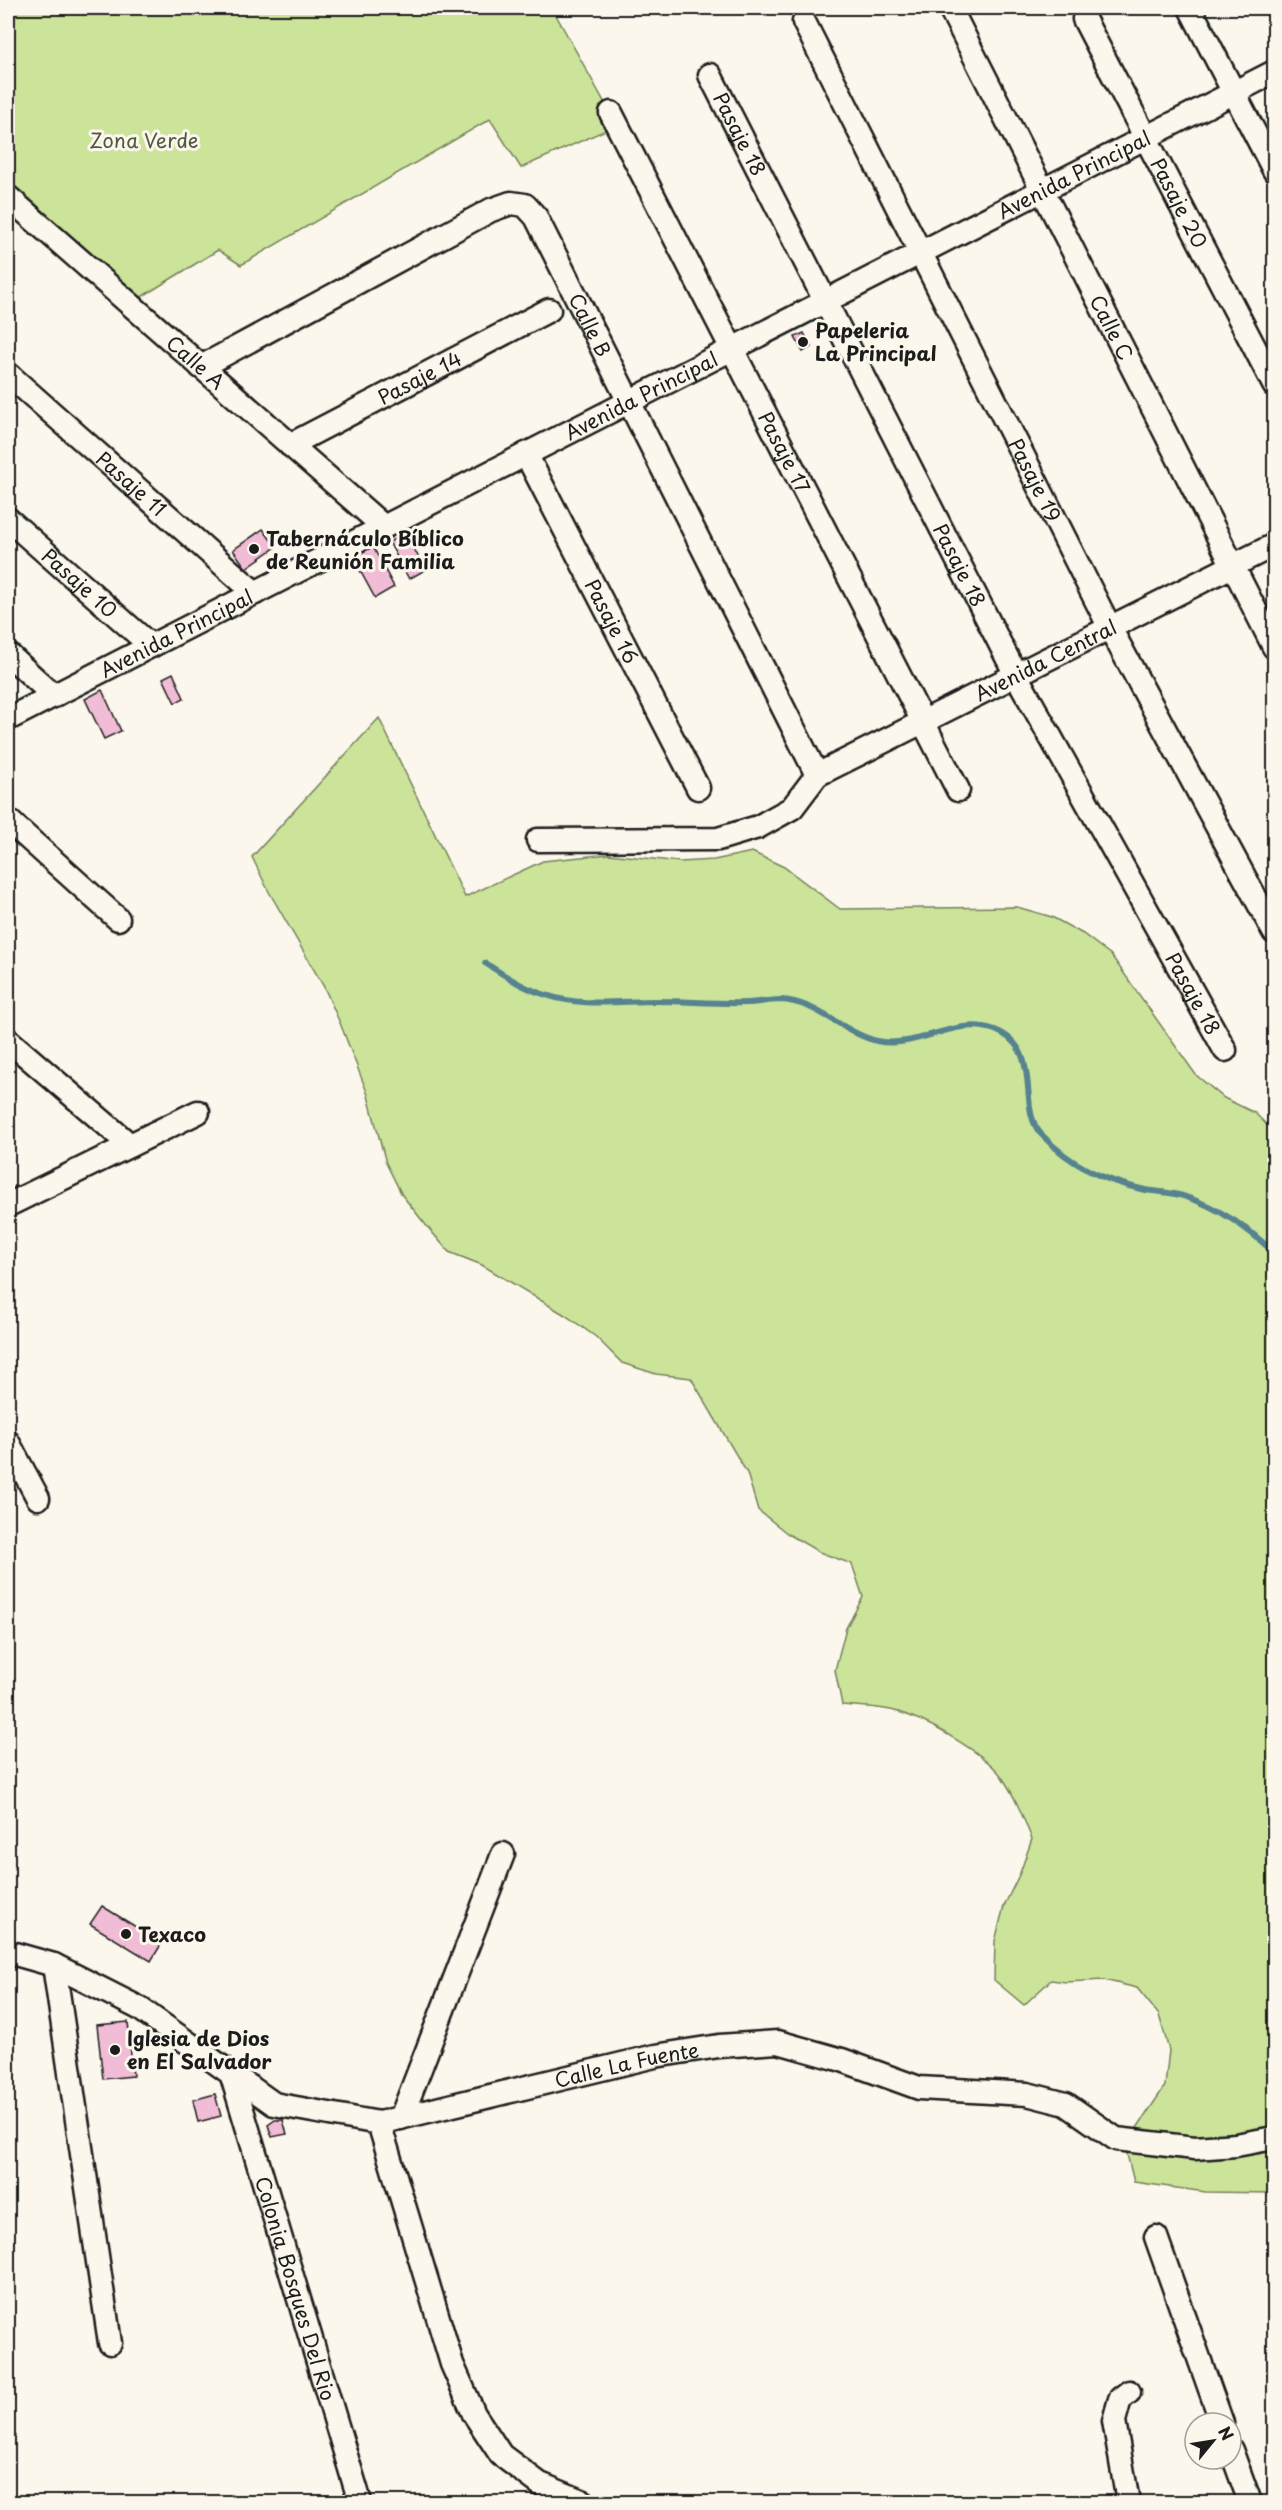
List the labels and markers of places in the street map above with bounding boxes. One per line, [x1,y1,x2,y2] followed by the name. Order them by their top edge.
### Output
[815,315,937,368] place label: Papeleria La Principal
[796,335,810,349] marker: Papeleria La Principal
[266,523,464,576] place label: Tabernáculo Bíblico de Reunión Familia
[247,542,261,556] marker: Tabernáculo Bíblico de Reunión Familia
[138,1919,206,1949] place label: Texaco
[119,1927,133,1941] marker: Texaco
[127,2023,272,2076] place label: Iglesia de Dios en El Salvador
[108,2043,122,2057] marker: Iglesia de Dios en El Salvador

